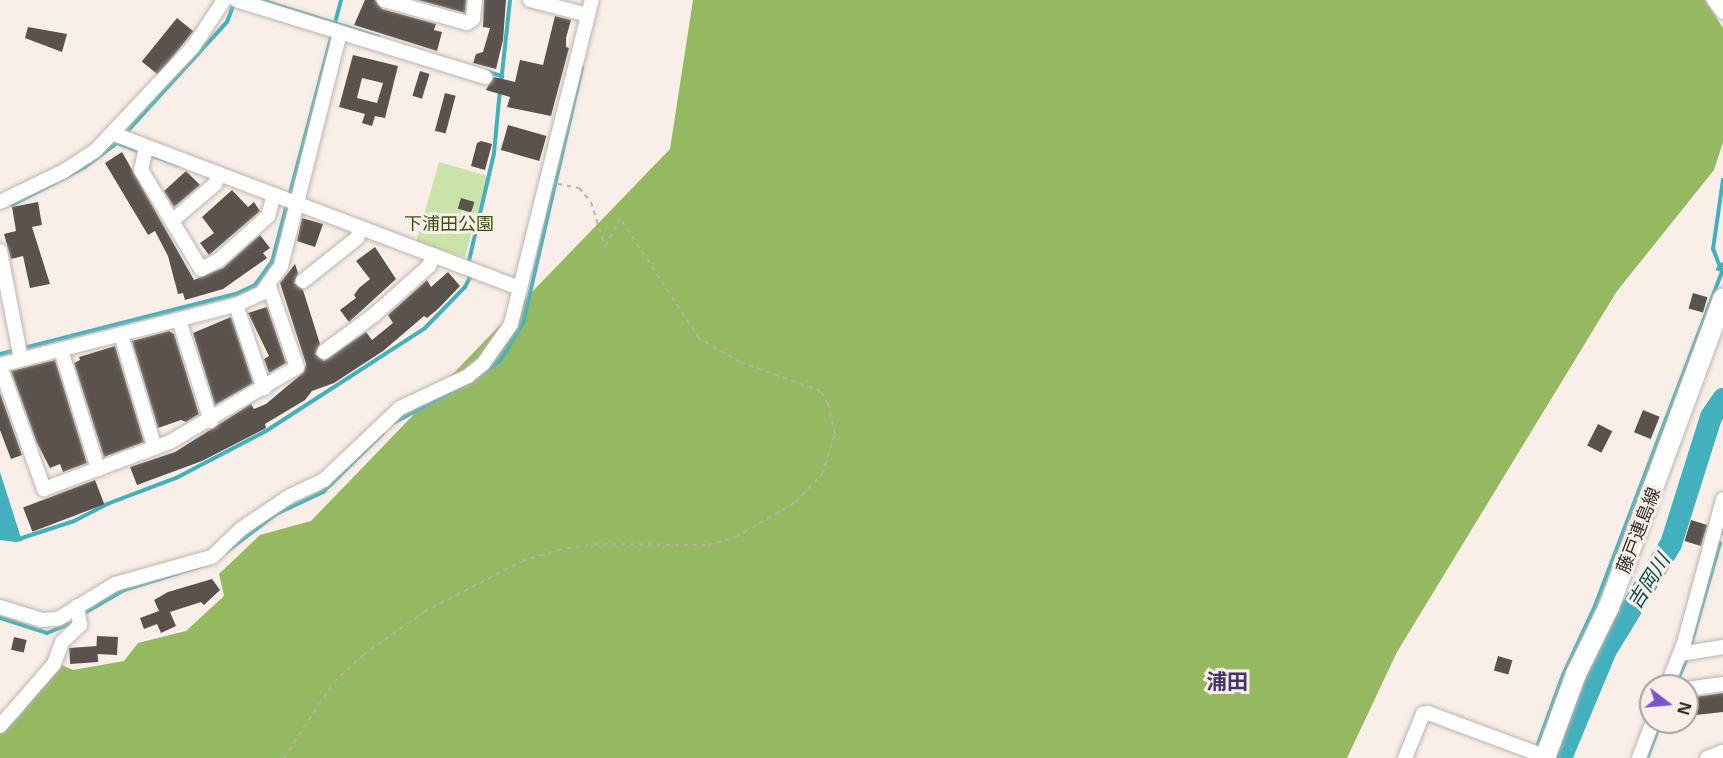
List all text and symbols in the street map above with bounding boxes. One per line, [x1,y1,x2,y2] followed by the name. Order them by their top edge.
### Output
[404,212,494,234] park label: 下浦田公園
[1612,484,1664,576] street label: 藤戸連島線
[1622,549,1674,613] water label: 吉岡川
[1206,668,1248,694] district label: 浦田
[1639,674,1699,734] north arrow
[1672,699,1697,718] text: N

